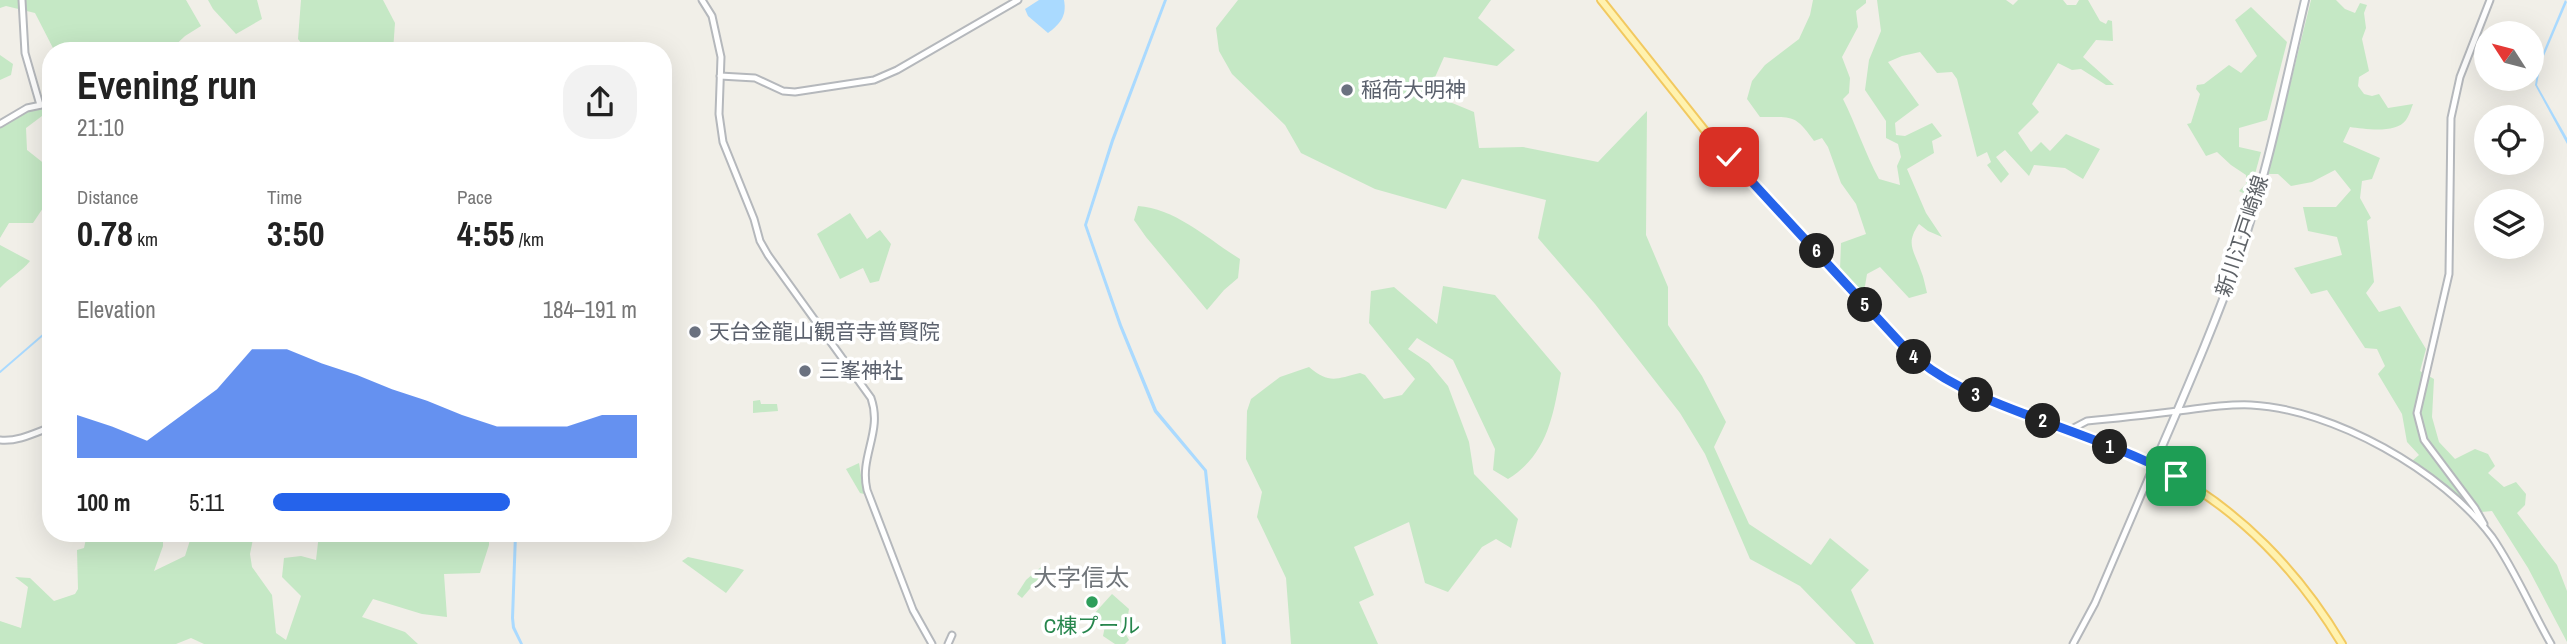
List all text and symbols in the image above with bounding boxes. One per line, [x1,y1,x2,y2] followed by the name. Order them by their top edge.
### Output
[2474,21,2544,91] north arrow
[2474,21,2544,259] map controls
[77,60,257,111] text: Evening run
[563,65,637,139] button: share
[1361,75,1466,104] place label: 稲荷大明神
[1339,82,1355,98] marker: 稲荷大明神
[2474,105,2544,175] button: locate
[77,112,124,143] text: 21:10
[1699,127,1759,187] pin
[1710,138,1748,176] icon: check
[2208,171,2275,300] street label: 新川江戸崎線
[77,184,138,210] text: Distance
[267,184,302,210] text: Time
[457,184,493,210] text: Pace
[2474,189,2544,259] button: layers
[77,210,133,257] text: 0.78
[267,210,324,257] text: 3:50
[457,210,514,257] text: 4:55
[133,226,158,252] text: km
[514,226,544,252] text: /km
[1800,233,1834,268] pin: 6
[1812,237,1821,263] text: 6
[1848,288,1882,322] pin: 5
[1860,291,1869,317] text: 5
[77,294,156,325] text: Elevation
[543,294,637,325] text: 184–191 m
[709,317,940,346] place label: 天台金龍山観音寺普賢院
[687,324,703,340] marker: 天台金龍山観音寺普賢院
[1896,340,1932,374] pin: 4
[1909,343,1918,369] text: 4
[819,356,903,385] place label: 三峯神社
[797,363,813,379] marker: 三峯神社
[1958,378,1994,412] pin: 3
[1971,381,1980,407] text: 3
[2025,404,2060,438] pin: 2
[2038,407,2047,433] text: 2
[2092,430,2128,464] pin: 1
[2105,433,2114,459] text: 1
[2146,446,2206,506] pin
[2157,457,2195,495] icon: arrive
[77,487,130,518] text: 100 m
[189,487,224,518] text: 5:11
[1033,561,1129,593] district label: 大字信太
[1084,594,1100,610] marker: C棟プール
[1044,611,1140,640] place label: C棟プール

